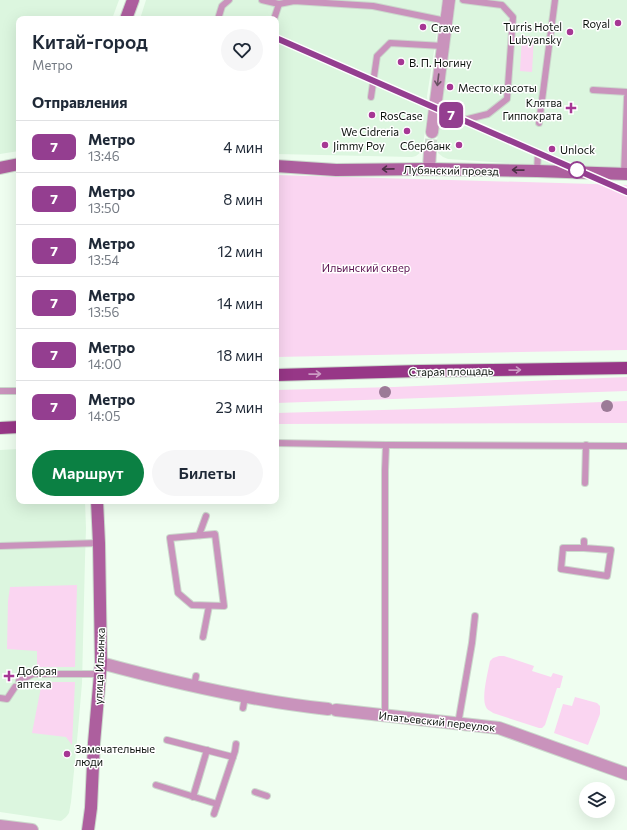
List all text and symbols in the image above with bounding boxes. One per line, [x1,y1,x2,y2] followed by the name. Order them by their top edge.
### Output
[582,17,610,30] place label: Royal
[613,18,623,28] marker: Royal
[503,20,562,46] place label: Turris Hotel Lubyansky
[431,21,460,34] place label: Crave
[418,22,428,32] marker: Crave
[565,27,575,37] marker: Turris Hotel Lubyansky
[221,29,263,71] button: heart
[32,30,148,53] text: Китай-город
[409,56,472,69] place label: В. П. Ногину
[32,57,73,73] text: Метро
[396,57,406,67] marker: В. П. Ногину
[435,73,442,86] one-way arrow
[458,81,537,94] place label: Место красоты
[445,82,455,92] marker: Место красоты
[32,93,128,111] text: Отправления
[502,96,562,122] place label: Клятва Гиппократа
[438,102,464,128] line badge: 7
[565,102,577,114] marker: Клятва Гиппократа
[447,106,455,123] text: 7
[380,109,423,122] place label: RosCase
[367,110,377,120] marker: RosCase
[341,125,399,138] place label: We Cidreria
[402,126,412,136] marker: We Cidreria
[88,130,135,148] text: Метро
[50,138,58,155] text: 7
[223,138,263,156] text: 4 мин
[333,139,385,153] place label: Jimmy Poy
[400,139,451,152] place label: Сбербанк
[320,140,330,150] marker: Jimmy Poy
[454,140,464,150] marker: Сбербанк
[560,143,595,156] place label: Unlock
[547,144,557,154] marker: Unlock
[88,148,120,164] text: 13:46
[568,161,586,179] unlabelled marker
[403,163,499,177] street label: Лубянский проезд
[382,165,395,173] one-way arrow
[512,167,525,174] one-way arrow
[88,182,135,200] text: Метро
[50,190,58,207] text: 7
[223,190,263,208] text: 8 мин
[88,200,120,216] text: 13:50
[88,234,135,252] text: Метро
[50,242,58,259] text: 7
[218,242,263,260] text: 12 мин
[88,252,119,268] text: 13:54
[322,261,410,274] park label: Ильинский сквер
[88,286,135,304] text: Метро
[50,294,58,311] text: 7
[217,294,263,312] text: 14 мин
[88,304,119,320] text: 13:56
[88,338,135,356] text: Метро
[50,346,58,363] text: 7
[217,346,263,364] text: 18 мин
[88,356,121,372] text: 14:00
[409,364,494,378] street label: Старая площадь
[508,366,521,374] one-way arrow
[308,370,321,378] one-way arrow
[88,390,135,408] text: Метро
[50,398,58,415] text: 7
[215,398,263,416] text: 23 мин
[88,408,120,424] text: 14:05
[32,450,144,496] button: Маршрут
[152,450,263,496] button: Билеты
[91,627,107,705] street label: улица Ильинка
[17,664,57,690] place label: Добрая аптека
[4,671,14,681] marker: Добрая аптека
[378,708,496,734] street label: Ипатьевский переулок
[75,742,155,768] place label: Замечательные люди
[62,749,72,759] marker: Замечательные люди
[579,782,615,818] map controls
[579,782,615,818] button: layers

